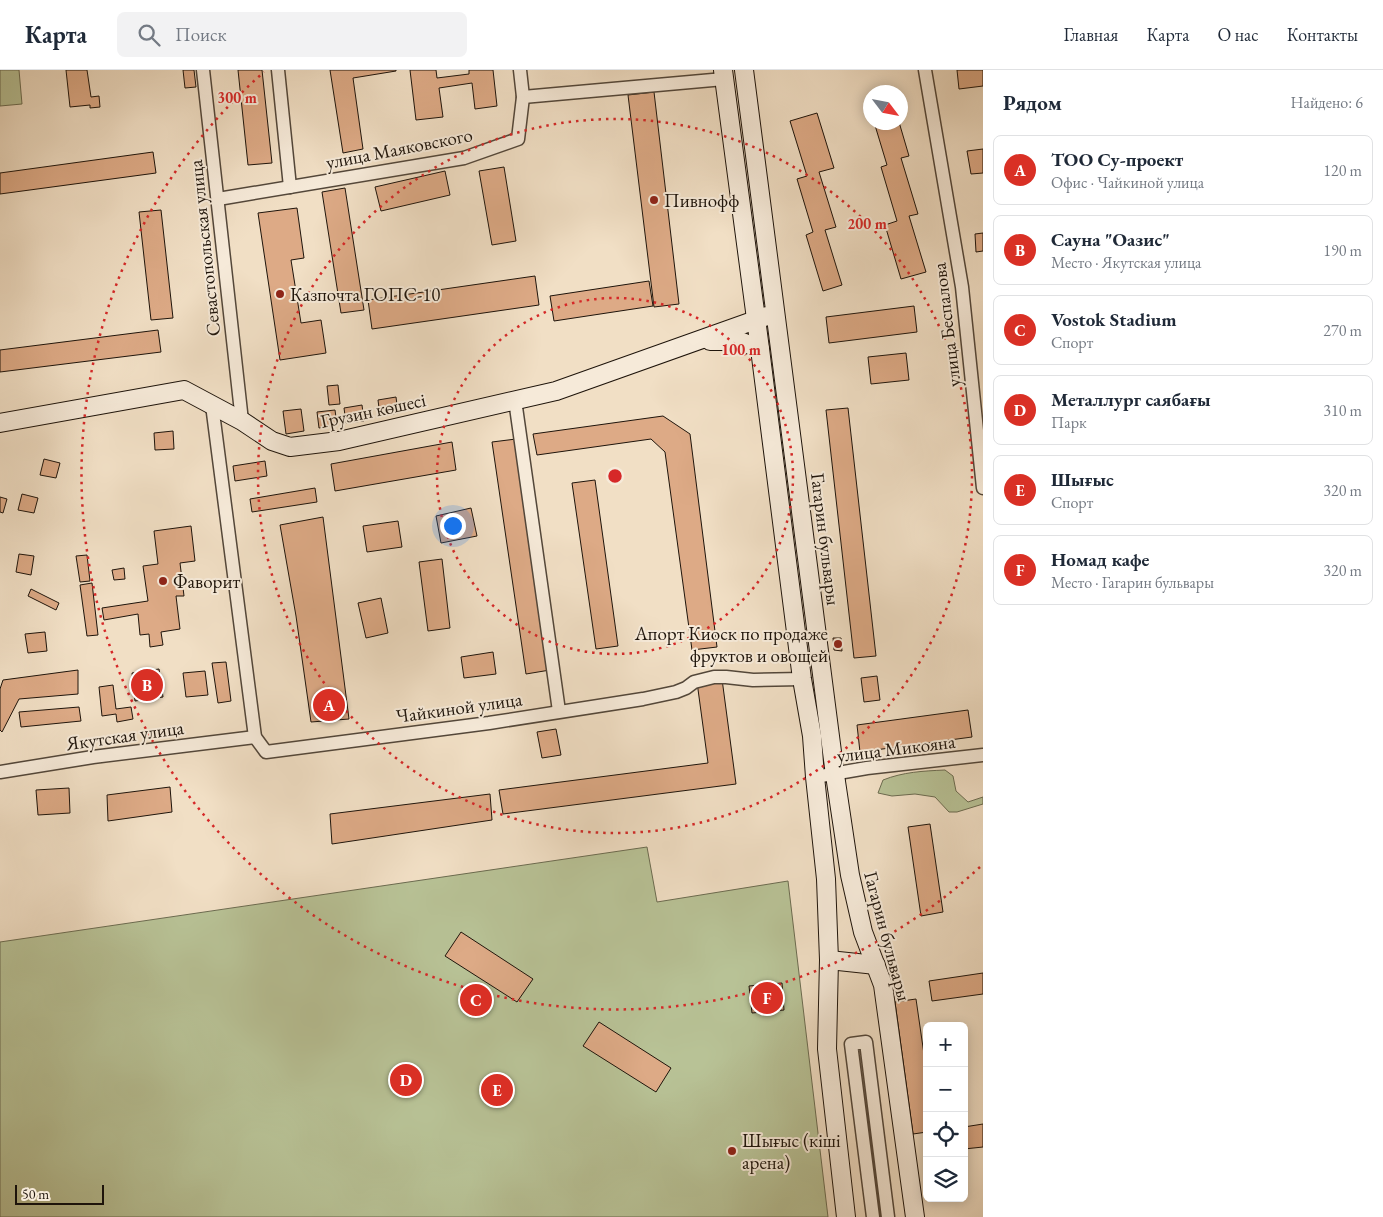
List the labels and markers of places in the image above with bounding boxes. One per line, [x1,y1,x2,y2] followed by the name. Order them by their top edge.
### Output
[664,188,739,213] place label: Пивнофф
[648,194,660,206] marker: Пивнофф
[290,282,440,307] place label: Казпочта ГОПС-10
[274,288,286,300] marker: Казпочта ГОПС-10
[606,467,624,485] centre of rings
[173,569,240,594] place label: Фаворит
[157,575,169,587] marker: Фаворит
[634,621,828,668] place label: Апорт Киоск по продаже фруктов и овощей
[832,638,844,650] marker: Апорт Киоск по продаже фруктов и овощей
[131,666,163,704] pin: B
[313,686,345,724] pin: A
[751,979,783,1017] pin: F
[460,981,492,1019] pin: C
[390,1061,422,1099] pin: D
[481,1071,513,1109] pin: E
[742,1128,841,1175] place label: Шығыс (кіші арена)
[726,1145,738,1157] marker: Шығыс (кіші арена)

